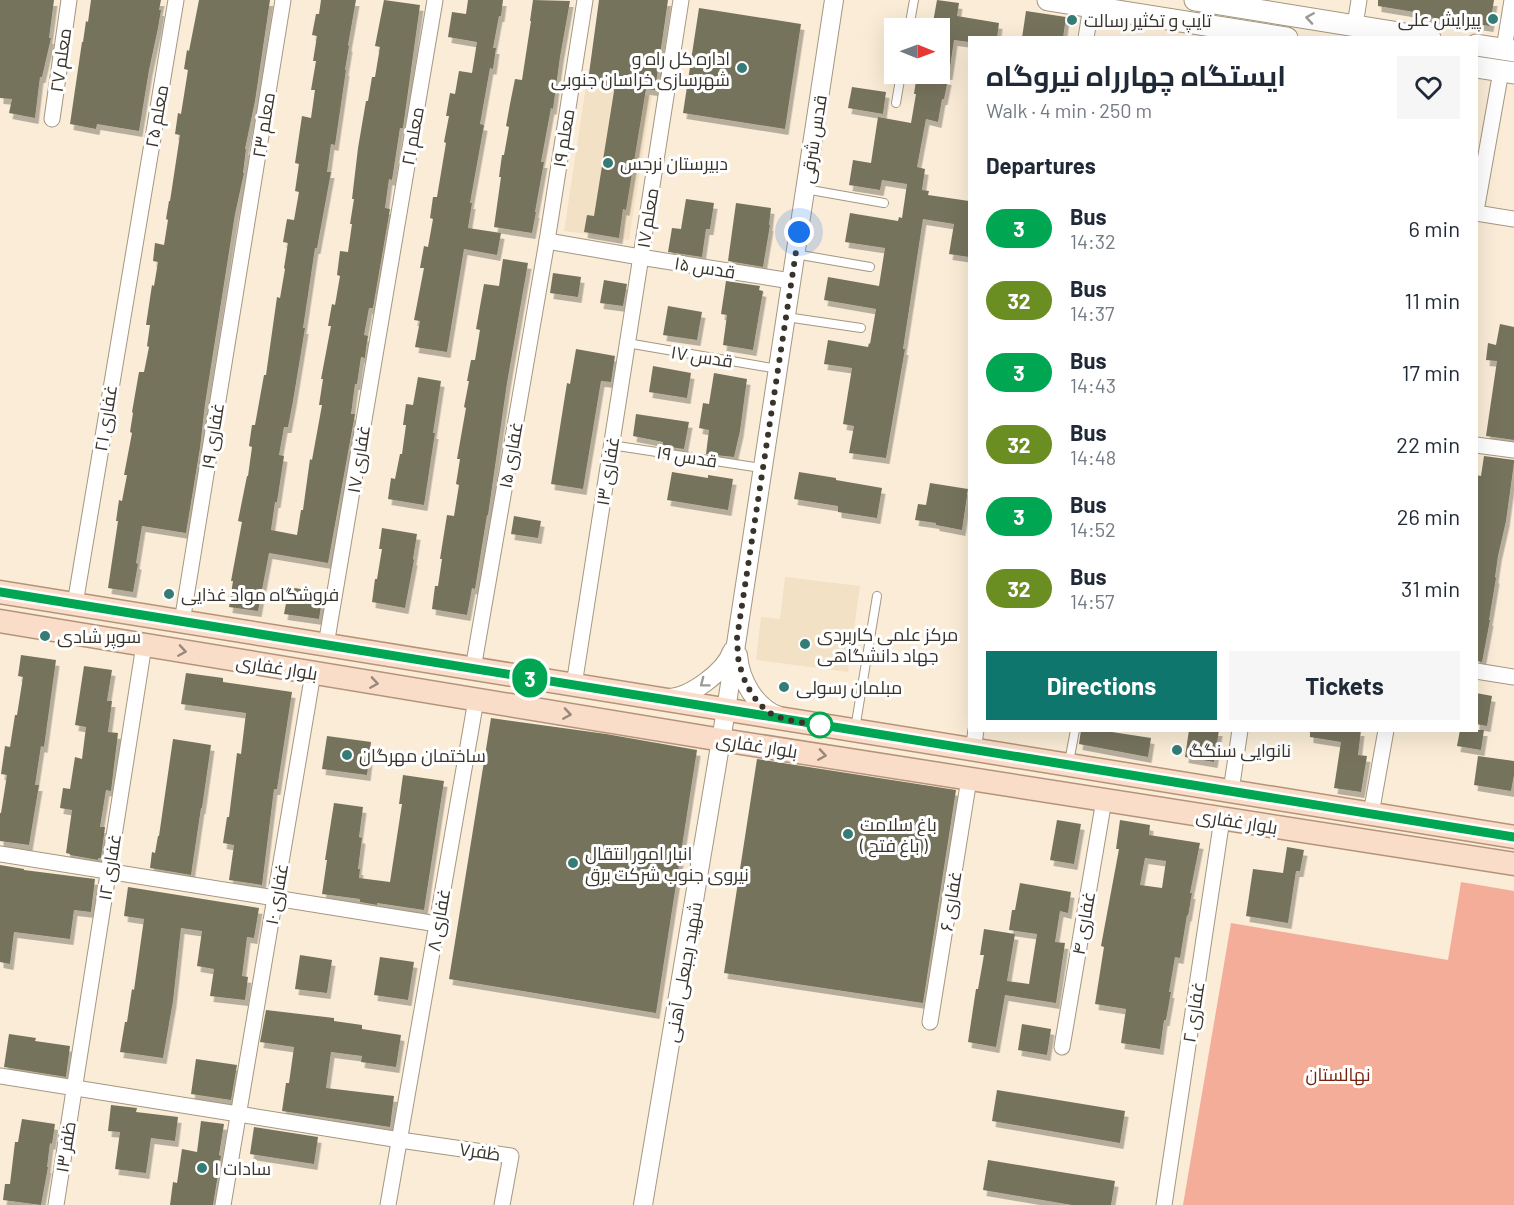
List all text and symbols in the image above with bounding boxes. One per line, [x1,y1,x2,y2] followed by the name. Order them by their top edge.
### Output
[1398,8,1481,32] place label: پیرایش علی
[1084,9,1212,33] place label: تایپ و تکثیر رسالت
[1486,12,1500,26] marker: پیرایش علی
[1065,13,1079,27] marker: تایپ و تکثیر رسالت
[1305,13,1315,25] one-way arrow
[884,18,950,84] north arrow
[884,18,950,84] map controls
[45,26,77,94] street label: معلم ۲۷
[551,47,730,91] place label: اداره کل راه و شهرسازی خراسان جنوبی
[1397,56,1460,119] button: heart
[986,58,1286,92] text: ایستگاه چهارراه نیروگاه
[735,61,749,75] marker: اداره کل راه و شهرسازی خراسان جنوبی
[140,83,174,149] street label: معلم ۲۵
[247,91,281,159] street label: معلم ۲۳
[795,93,832,185] street label: قدس شرقی
[986,98,1152,122] text: Walk · 4 min · 250 m
[396,105,430,167] street label: معلم ۲۱
[548,107,580,169] street label: معلم ۱۹
[620,152,728,175] place label: دبیرستان نرجس
[986,152,1096,178] text: Departures
[601,156,615,170] marker: دبیرستان نرجس
[631,186,665,250] street label: معلم ۱۷
[1070,203,1107,229] text: Bus
[1409,215,1460,241] text: 6 min
[1013,216,1025,241] text: 3
[784,217,814,247] your location
[1070,229,1116,253] text: 14:32
[673,251,737,284] street label: قدس ۱۵
[1070,275,1107,301] text: Bus
[1404,287,1460,313] text: 11 min
[1007,288,1031,313] text: 32
[1070,301,1115,325] text: 14:37
[669,340,735,373] street label: قدس ۱۷
[1070,347,1107,373] text: Bus
[1402,359,1460,385] text: 17 min
[1013,360,1025,385] text: 3
[1070,373,1116,397] text: 14:43
[89,383,122,453] street label: غفاری ۲۱
[196,401,229,471] street label: غفاری ۱۹
[1070,419,1107,445] text: Bus
[493,420,528,490] street label: غفاری ۱۵
[342,423,375,495] street label: غفاری ۱۷
[1396,431,1460,457] text: 22 min
[1007,432,1031,457] text: 32
[591,435,624,507] street label: غفاری ۱۳
[655,440,719,473] street label: قدس ۱۹
[1070,445,1116,469] text: 14:48
[1070,491,1107,517] text: Bus
[1397,503,1460,529] text: 26 min
[1013,504,1025,529] text: 3
[1070,517,1116,541] text: 14:52
[1070,563,1107,589] text: Bus
[1401,575,1460,601] text: 31 min
[1007,576,1031,601] text: 32
[181,583,339,606] place label: فروشگاه مواد غذایی
[162,587,176,601] marker: فروشگاه مواد غذایی
[1070,589,1115,613] text: 14:57
[817,623,958,667] place label: مرکز علمی کاربردی جهاد دانشگاهی
[57,625,141,649] place label: سوپر شادی
[38,629,52,643] marker: سوپر شادی
[798,637,812,651] marker: مرکز علمی کاربردی جهاد دانشگاهی
[177,644,187,657] one-way arrow
[235,650,319,685] street label: بلوار غفاری
[986,651,1217,720] button: Directions
[1229,651,1460,720] button: Tickets
[510,658,550,698] line badge: 3
[524,666,536,691] text: 3
[699,675,710,686] one-way arrow
[369,676,379,689] one-way arrow
[796,676,902,699] place label: مبلمان رسولی
[777,680,791,694] marker: مبلمان رسولی
[562,708,572,720] one-way arrow
[807,712,833,738] unlabelled marker
[715,728,799,763] street label: بلوار غفاری
[1189,739,1291,762] place label: نانوایی سنگگ
[1170,743,1184,757] marker: نانوایی سنگگ
[359,744,486,767] place label: ساختمان مهرگان
[340,748,354,762] marker: ساختمان مهرگان
[817,749,826,761] one-way arrow
[1195,804,1279,839] street label: بلوار غفاری
[859,813,937,858] place label: باغ سلامت ( باغ فتح )
[841,827,855,841] marker: باغ سلامت ( باغ فتح )
[93,832,126,902] street label: غفاری ۱۲
[585,842,749,887] place label: انبار امور انتقال نیروی جنوب شرکت برق
[566,856,580,870] marker: انبار امور انتقال نیروی جنوب شرکت برق
[260,862,293,927] street label: غفاری ۱۰
[934,869,967,933] street label: غفاری ۶
[422,887,455,953] street label: غفاری ۸
[1067,890,1100,957] street label: غفاری ۴
[660,900,707,1044] street label: شهید رجبعلی آهنی
[1177,980,1210,1044] street label: غفاری ۲
[1305,1063,1371,1086] park label: نهالستان
[50,1120,81,1174] street label: ظفر ۱۳
[458,1137,502,1166] street label: ظفر۷
[214,1157,271,1179] place label: سادات ۱
[195,1161,209,1175] marker: سادات ۱

